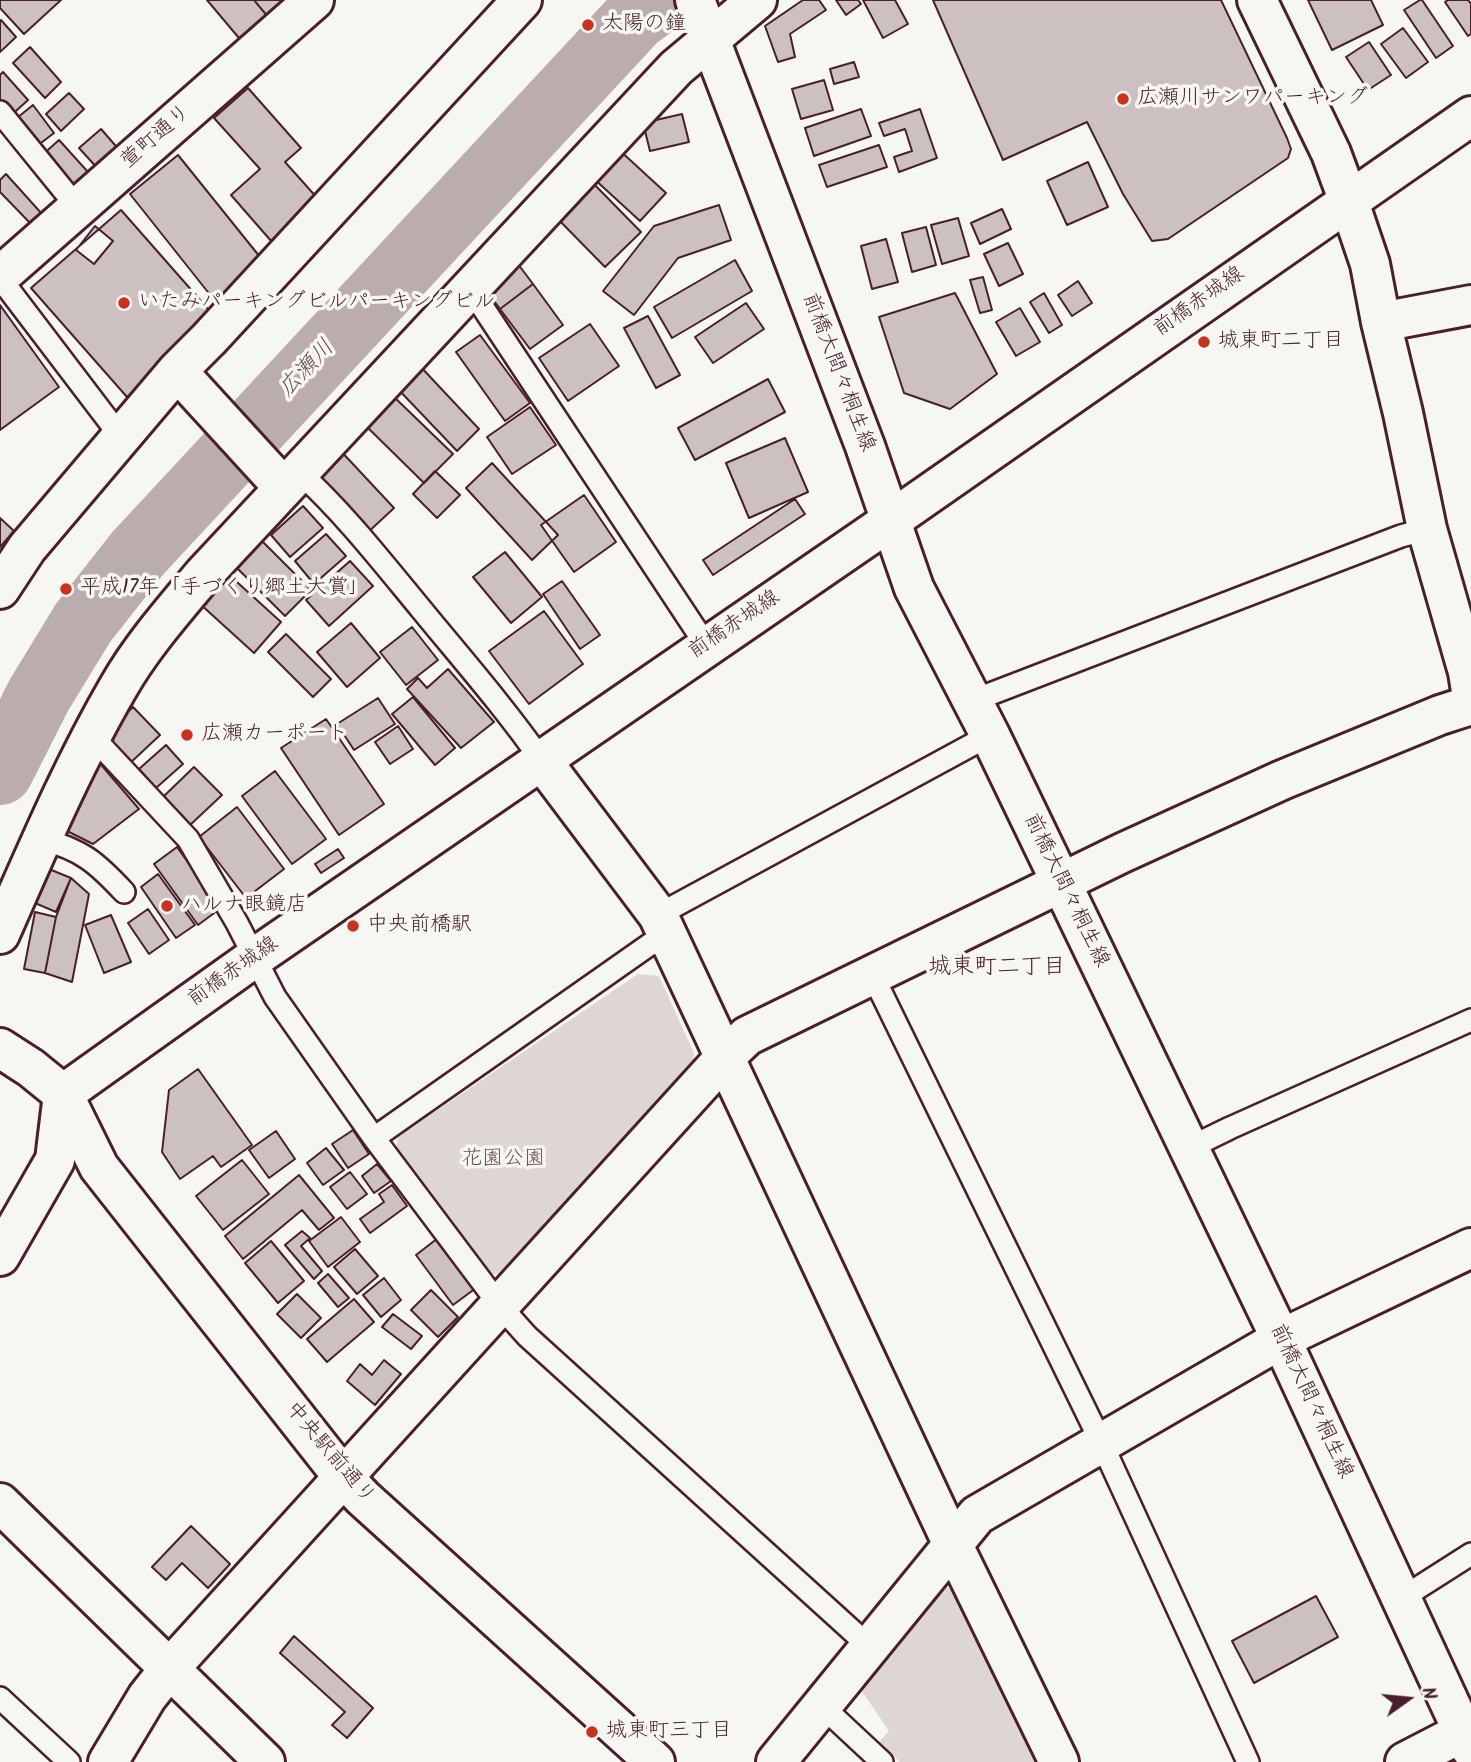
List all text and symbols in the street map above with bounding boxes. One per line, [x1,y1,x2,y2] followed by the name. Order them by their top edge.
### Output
[602,12,686,38] place label: 太陽の鐘
[580,17,596,33] marker: 太陽の鐘
[1137,86,1368,112] place label: 広瀬川サンワパーキング
[1115,91,1131,107] marker: 広瀬川サンワパーキング
[117,101,197,175] street label: 萱町通り
[1150,263,1250,343] street label: 前橋赤城線
[138,290,495,316] place label: いたみパーキングビルパーキングビル
[795,290,879,456] street label: 前橋大間々桐生線
[116,295,132,311] marker: いたみパーキングビルパーキングビル
[1218,329,1344,355] place label: 城東町二丁目
[1196,334,1212,350] marker: 城東町二丁目
[274,335,342,405] water label: 広瀬川
[80,576,369,602] place label: 平成17年「手づくり郷土大賞」
[58,581,74,597] marker: 平成17年「手づくり郷土大賞」
[684,586,786,666] street label: 前橋赤城線
[201,722,348,748] place label: 広瀬カーポート
[179,727,195,743] marker: 広瀬カーポート
[1017,810,1113,972] street label: 前橋大間々桐生線
[181,893,307,919] place label: ハルナ眼鏡店
[159,898,175,914] marker: ハルナ眼鏡店
[367,913,472,939] place label: 中央前橋駅
[345,918,361,934] marker: 中央前橋駅
[184,933,284,1013] street label: 前橋赤城線
[928,955,1066,983] district label: 城東町二丁目
[461,1147,545,1173] park label: 花園公園
[1263,1321,1357,1483] street label: 前橋大間々桐生線
[279,1398,379,1510] street label: 中央駅前通り
[1373,1664,1443,1734] north arrow
[1412,1684,1444,1703] text: N
[606,1719,732,1745] place label: 城東町三丁目
[584,1724,600,1740] marker: 城東町三丁目

